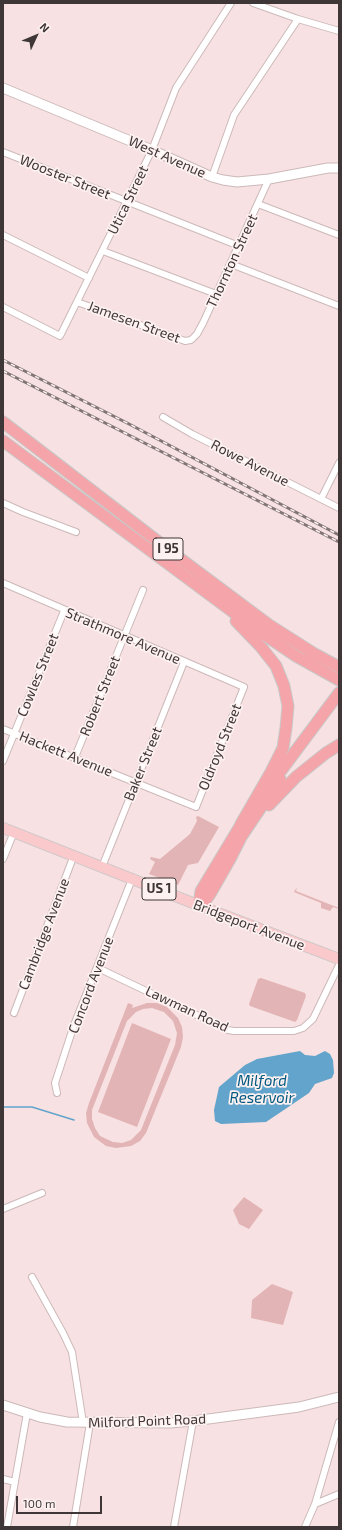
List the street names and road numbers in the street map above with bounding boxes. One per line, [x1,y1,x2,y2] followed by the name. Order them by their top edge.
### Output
[126,132,208,182] street label: West Avenue
[17,151,113,203] street label: Wooster Street
[104,163,152,237] street label: Utica Street
[203,211,261,311] street label: Thornton Street
[86,298,182,346] street label: Jamesen Street
[208,436,292,490] street label: Rowe Avenue
[153,538,183,560] road number: I 95
[63,604,183,668] street label: Strathmore Avenue
[14,631,62,719] street label: Cowles Street
[76,653,124,739] street label: Robert Street
[195,701,245,793] street label: Oldroyd Street
[121,724,165,804] street label: Baker Street
[17,728,115,780] street label: Hackett Avenue
[15,876,73,992] street label: Cambridge Avenue
[142,878,176,900] road number: US 1
[191,896,307,954] street label: Bridgeport Avenue
[65,934,117,1036] street label: Concord Avenue
[143,982,231,1036] street label: Lawman Road
[88,1411,206,1431] street label: Milford Point Road

